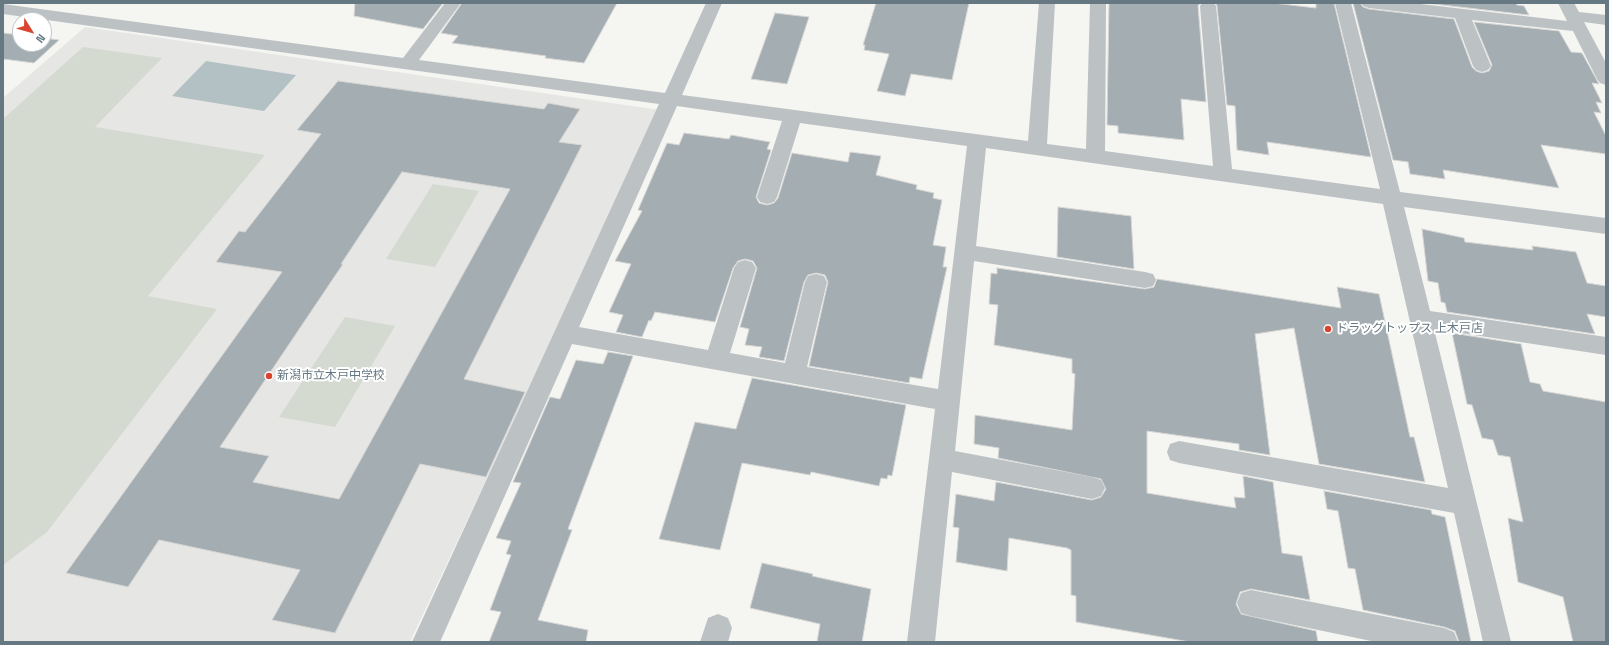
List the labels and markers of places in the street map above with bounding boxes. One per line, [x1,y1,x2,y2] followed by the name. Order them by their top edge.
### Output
[1336,322,1483,336] place label: ドラッグトップス 上木戸店
[1323,324,1333,334] marker: ドラッグトップス 上木戸店
[277,369,385,383] place label: 新潟市立木戸中学校
[264,371,274,381] marker: 新潟市立木戸中学校

